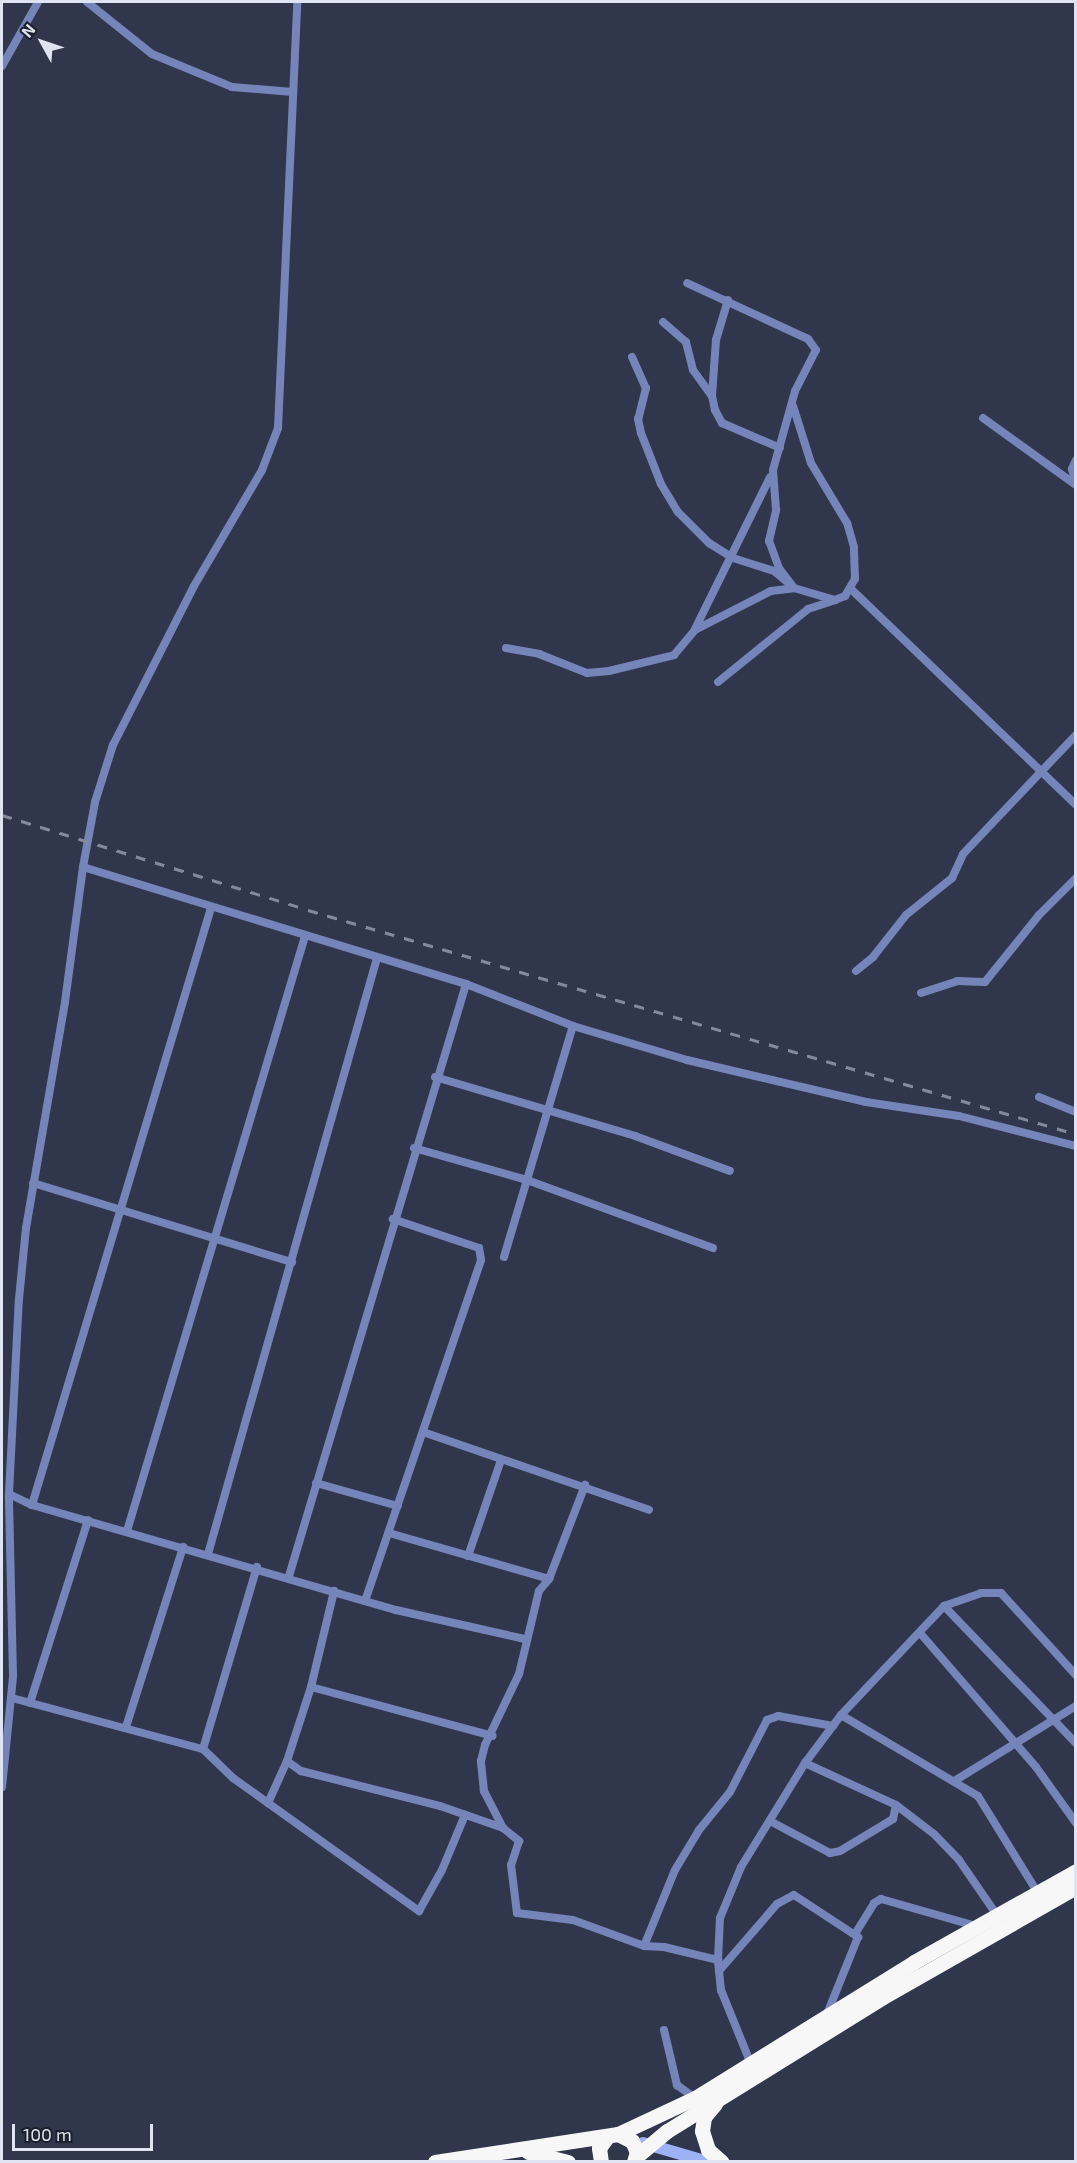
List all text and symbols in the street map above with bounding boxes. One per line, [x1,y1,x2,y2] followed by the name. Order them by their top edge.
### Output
[12,12,72,72] north arrow
[17,20,39,41] text: N
[15,2112,156,2150] scale bar
[23,2123,72,2145] text: 100 m

